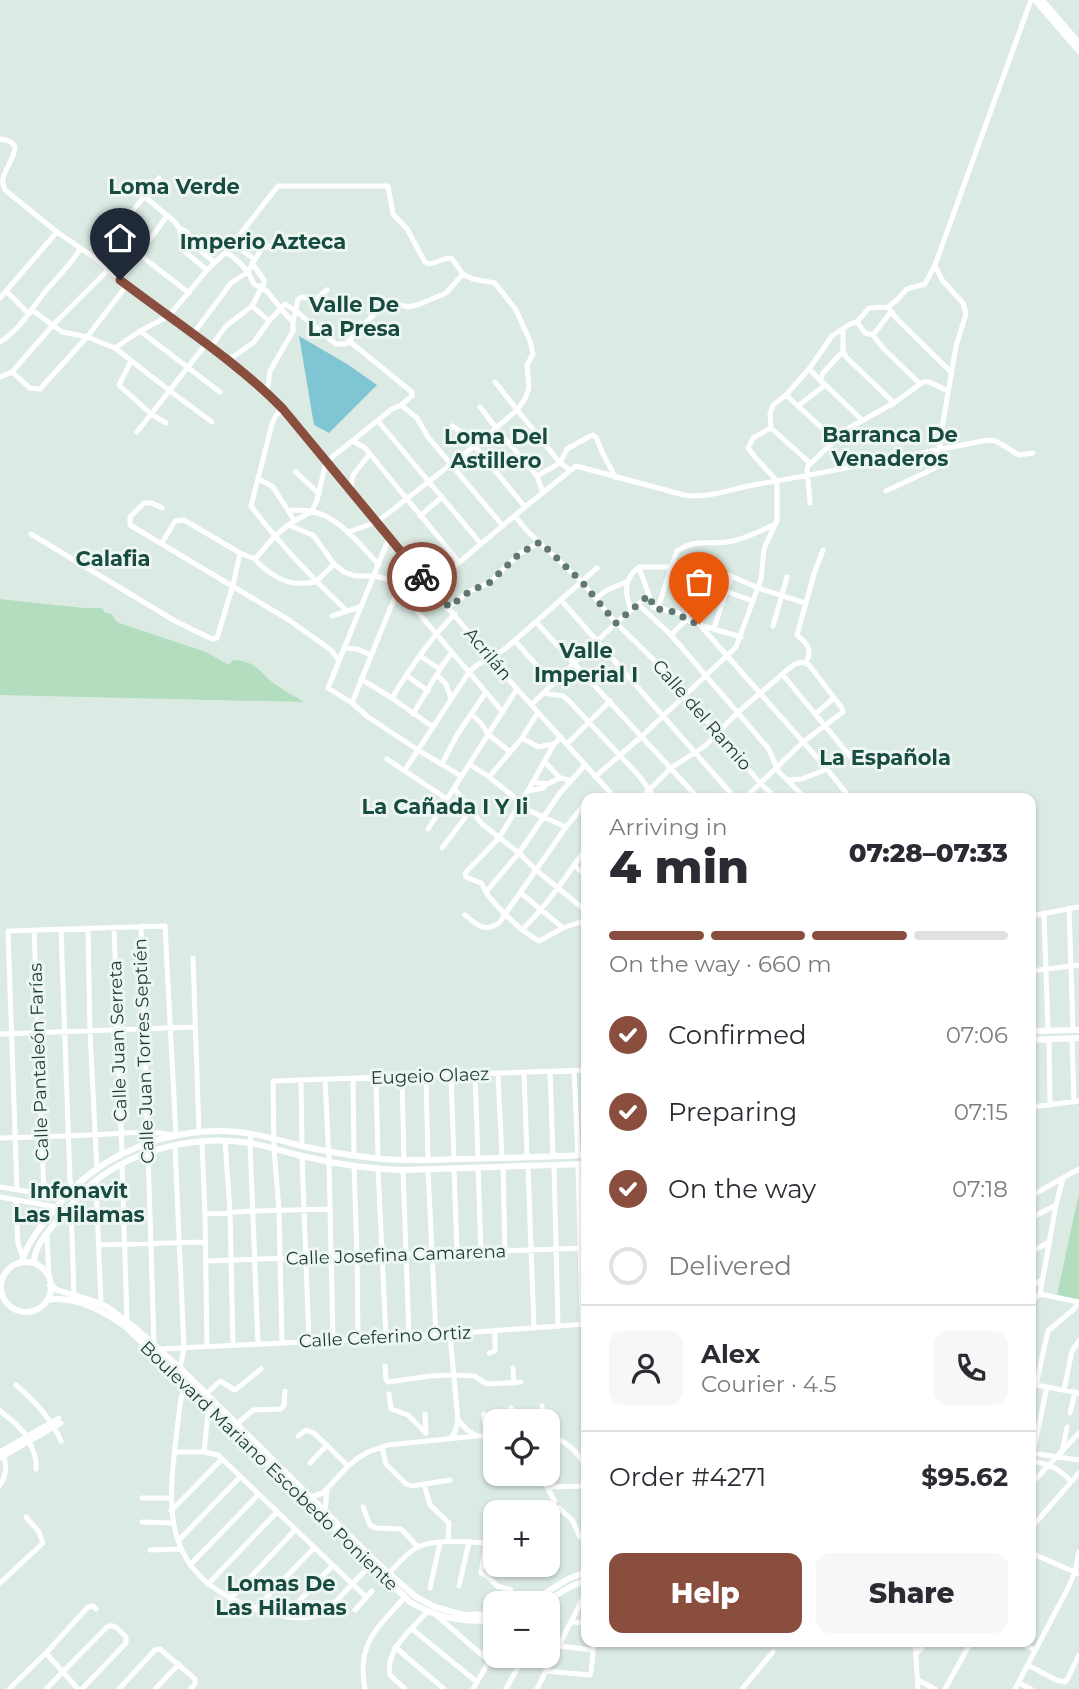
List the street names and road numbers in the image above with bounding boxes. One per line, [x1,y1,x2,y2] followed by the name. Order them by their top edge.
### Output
[459,623,517,685] street label: Acrilán
[648,655,756,775] street label: Calle del Ramio
[129,938,159,1164] street label: Calle Juan Torres Septién
[104,960,132,1122] street label: Calle Juan Serreta
[25,962,53,1162] street label: Calle Pantaleón Farías
[370,1063,490,1089] street label: Eugeio Olaez
[285,1240,507,1270] street label: Calle Josefina Camarena
[298,1321,472,1353] street label: Calle Ceferino Ortiz
[135,1337,403,1596] street label: Boulevard Mariano Escobedo Poniente

